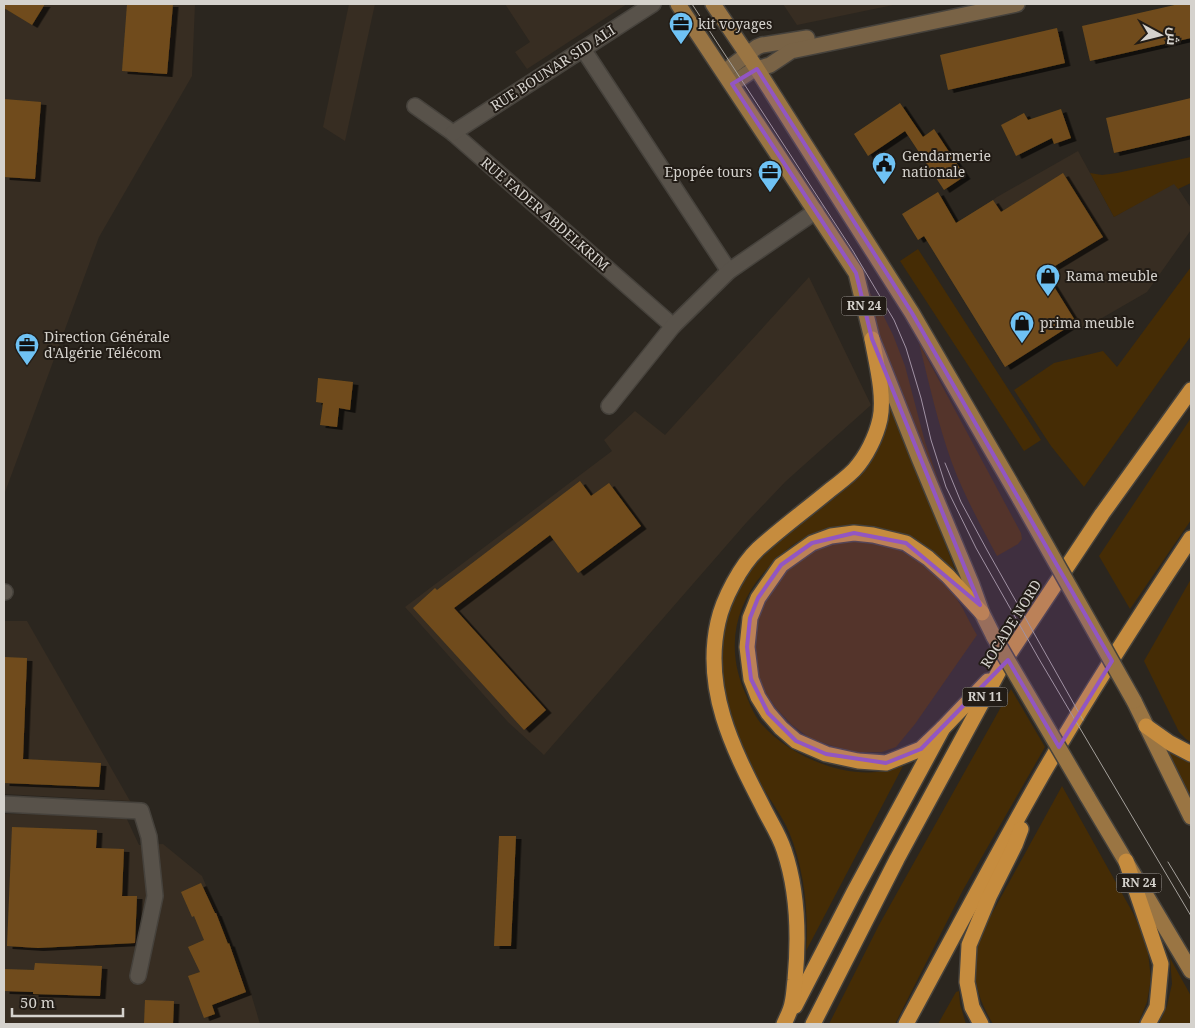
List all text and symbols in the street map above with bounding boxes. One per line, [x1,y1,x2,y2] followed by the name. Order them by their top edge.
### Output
[1135,10,1185,60] north arrow
[668,11,694,45] office icon: kit voyages
[698,14,772,33] place label: kit voyages
[487,20,619,115] street label: RUE BOUNAR SID ALI
[1163,27,1184,47] text: ش
[902,146,991,181] place label: Gendarmerie nationale
[871,151,897,185] public building icon: Gendarmerie nationale
[477,153,614,275] street label: RUE FADER ABDELKRIM
[757,159,783,193] office icon: Epopée tours
[665,162,752,181] place label: Epopée tours
[1035,263,1061,297] shop icon: Rama meuble
[1066,266,1158,285] place label: Rama meuble
[842,296,886,316] road number: RN 24
[1009,310,1035,344] shop icon: prima meuble
[1040,313,1134,332] place label: prima meuble
[44,327,170,362] place label: Direction Générale d'Algérie Télécom
[14,332,40,366] office icon: Direction Générale d'Algérie Télécom
[976,576,1045,671] street label: ROCADE NORD
[962,688,1008,706] road number: RN 11
[1116,874,1162,892] road number: RN 24
[12,986,124,1018] scale bar
[20,992,55,1012] text: 50 m

